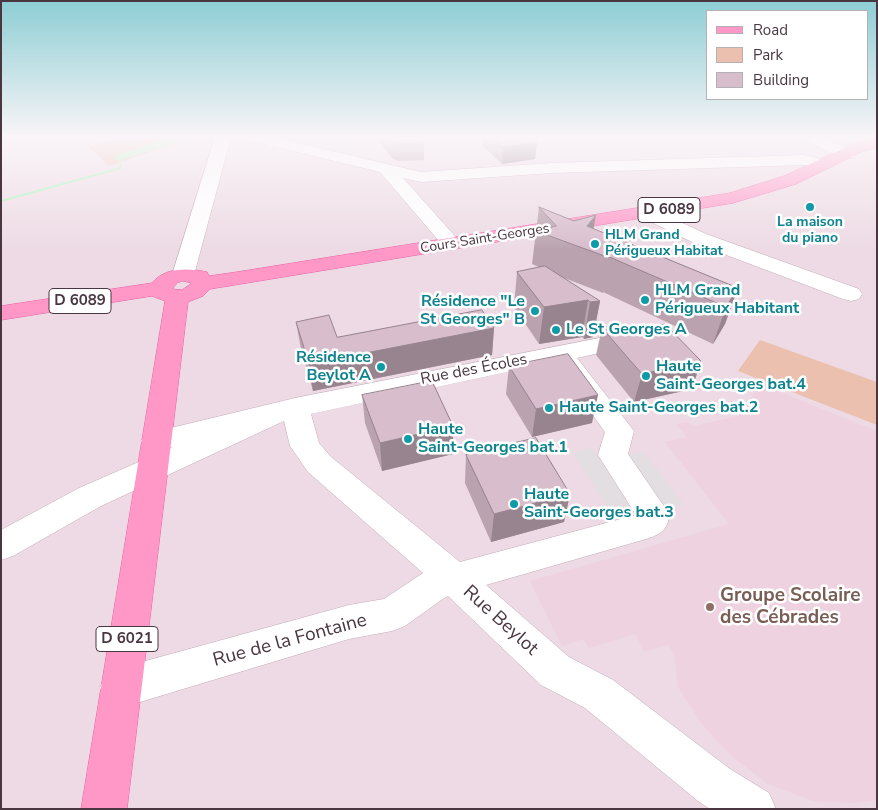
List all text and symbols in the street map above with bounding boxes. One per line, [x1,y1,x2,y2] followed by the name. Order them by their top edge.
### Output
[706,10,868,100] legend
[753,20,788,40] text: Road
[753,45,783,65] text: Park
[753,70,809,90] text: Building
[638,198,700,222] road number: D 6089
[804,201,816,213] marker: La maison du piano
[777,215,843,248] place label: La maison du piano
[419,220,551,258] street label: Cours Saint-Georges
[605,228,723,260] place label: HLM Grand Périgueux Habitat
[589,238,601,250] marker: HLM Grand Périgueux Habitat
[655,281,799,319] place label: HLM Grand Périgueux Habitant
[49,288,111,314] road number: D 6089
[420,292,525,330] place label: Résidence "Le St Georges" B
[639,294,651,306] marker: HLM Grand Périgueux Habitant
[529,305,541,317] marker: Résidence "Le St Georges" B
[566,320,687,340] place label: Le St Georges A
[550,324,562,336] marker: Le St Georges A
[296,348,371,386] place label: Résidence Beylot A
[419,350,529,390] street label: Rue des Écoles
[656,357,806,395] place label: Haute Saint-Georges bat.4
[375,361,387,373] marker: Résidence Beylot A
[640,370,652,382] marker: Haute Saint-Georges bat.4
[559,398,758,418] place label: Haute Saint-Georges bat.2
[543,402,555,414] marker: Haute Saint-Georges bat.2
[418,420,568,458] place label: Haute Saint-Georges bat.1
[402,433,414,445] marker: Haute Saint-Georges bat.1
[524,485,674,523] place label: Haute Saint-Georges bat.3
[508,498,520,510] marker: Haute Saint-Georges bat.3
[458,581,542,661] street label: Rue Beylot
[720,585,861,629] place label: Groupe Scolaire des Cébrades
[704,601,716,613] marker: Groupe Scolaire des Cébrades
[211,609,369,673] street label: Rue de la Fontaine
[96,626,158,652] road number: D 6021

